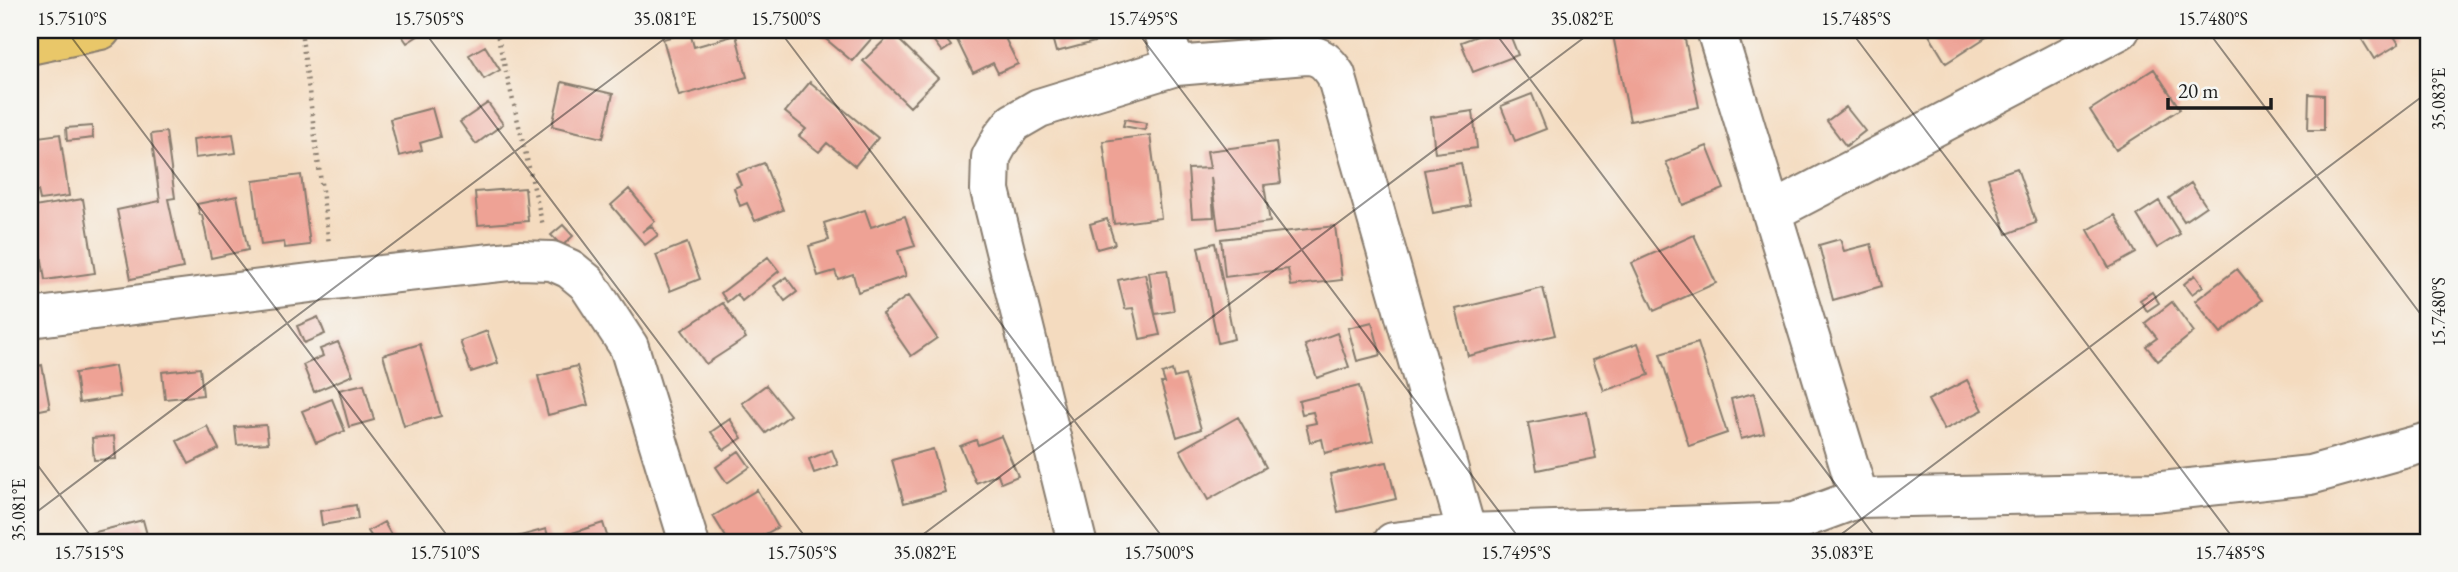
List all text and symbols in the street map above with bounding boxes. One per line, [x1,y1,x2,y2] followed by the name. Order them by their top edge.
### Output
[37,7,107,30] text: 15.7510°S
[394,7,464,30] text: 15.7505°S
[634,7,696,30] text: 35.081°E
[751,7,821,30] text: 15.7500°S
[1108,7,1178,30] text: 15.7495°S
[1551,7,1613,30] text: 35.082°E
[1821,7,1891,30] text: 15.7485°S
[2178,7,2248,30] text: 15.7480°S
[2168,66,2271,110] scale bar
[2427,68,2450,130] text: 35.083°E
[2178,77,2219,104] text: 20 m
[2427,277,2450,347] text: 15.7480°S
[7,479,30,541] text: 35.081°E
[54,541,124,564] text: 15.7515°S
[410,541,480,564] text: 15.7510°S
[767,541,837,564] text: 15.7505°S
[894,541,956,564] text: 35.082°E
[1124,541,1194,564] text: 15.7500°S
[1481,541,1551,564] text: 15.7495°S
[1811,541,1873,564] text: 35.083°E
[2195,541,2265,564] text: 15.7485°S

